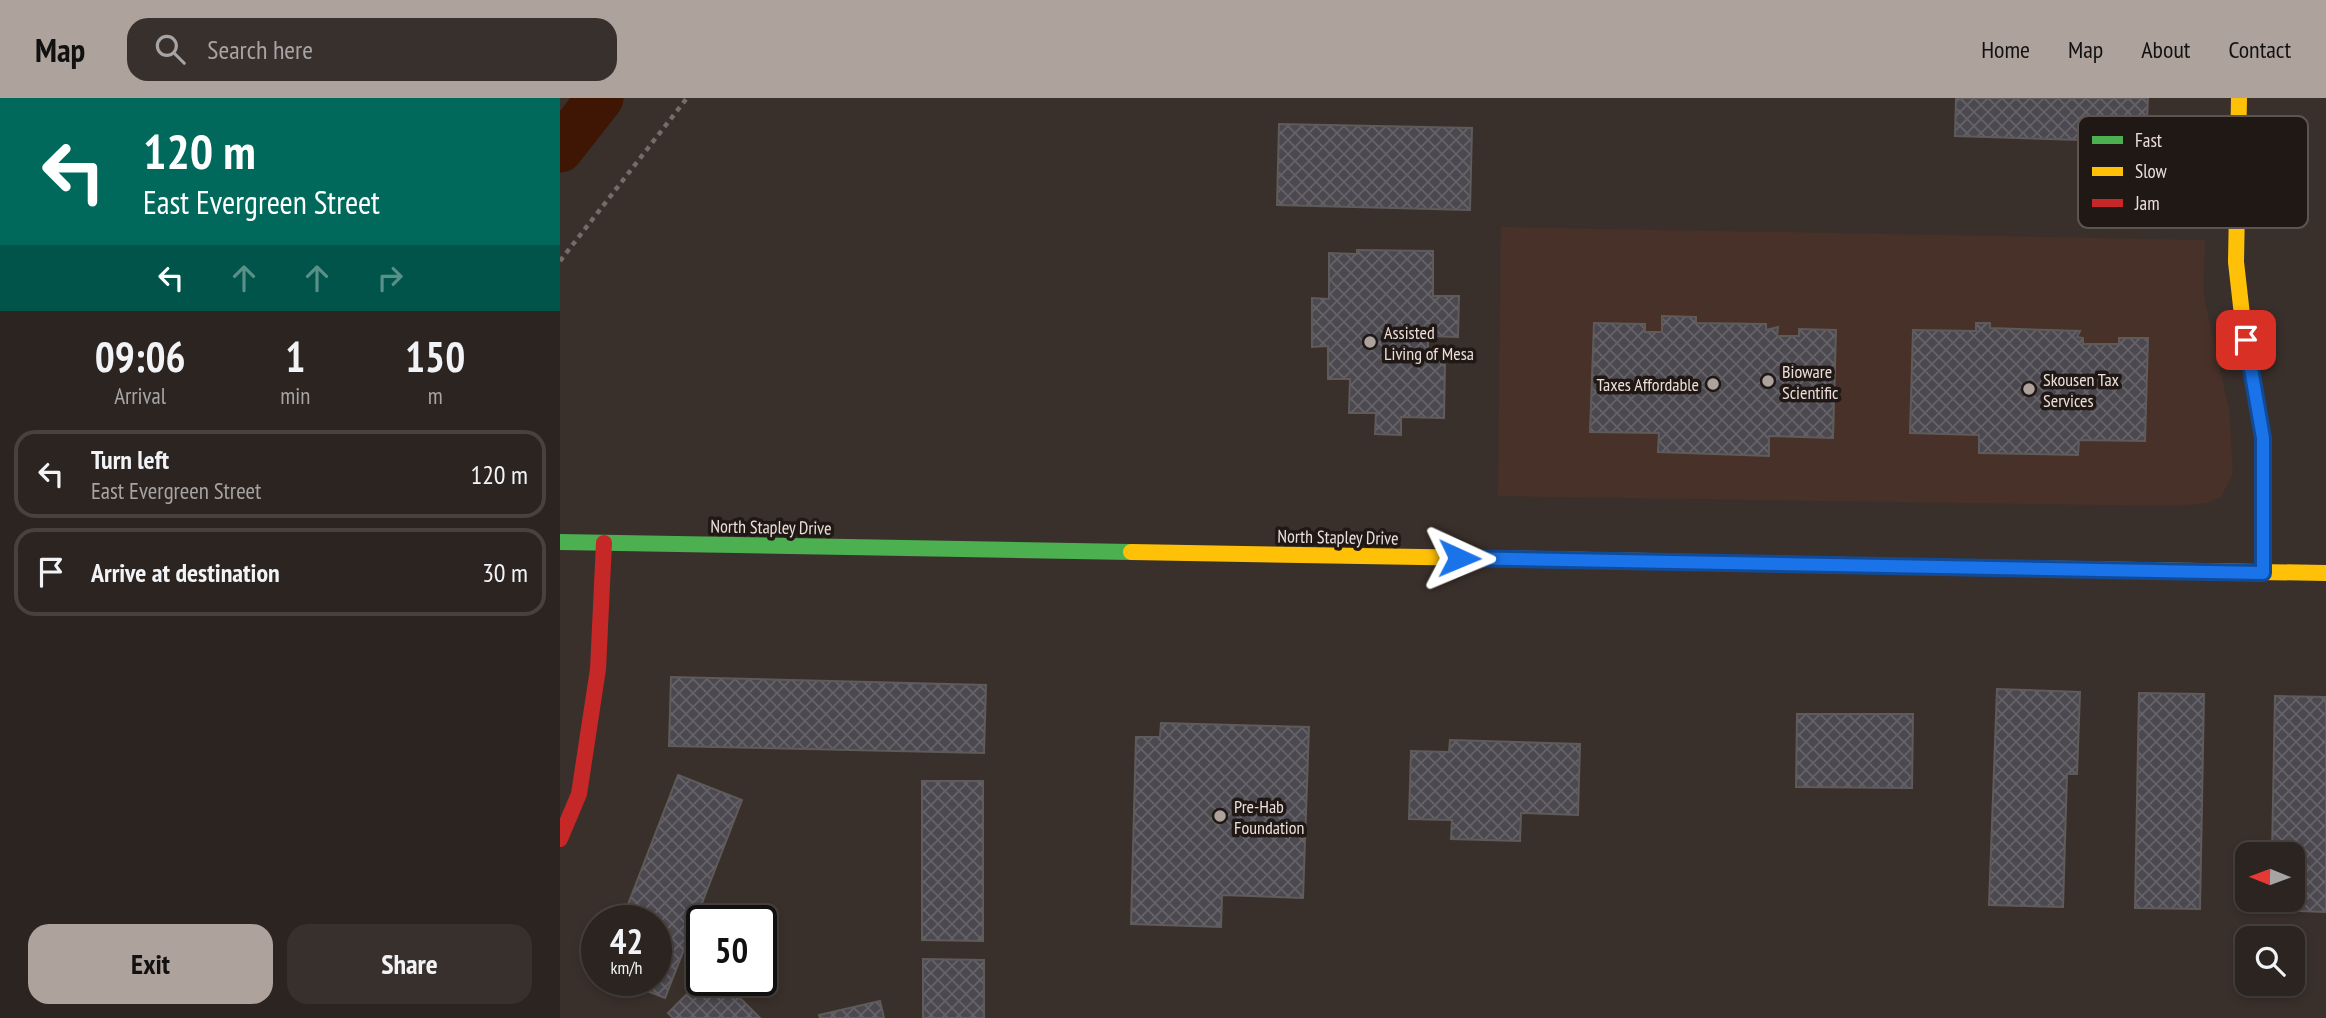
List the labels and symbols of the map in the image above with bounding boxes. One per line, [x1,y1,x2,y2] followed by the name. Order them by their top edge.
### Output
[2078,116,2308,228] legend
[2135,128,2163,152] text: Fast
[2135,159,2168,183] text: Slow
[2134,191,2160,215] text: Jam
[2216,310,2276,370] pin
[1384,321,1474,365] place label: Assisted Living of Mesa
[1362,334,1378,350] marker: Assisted Living of Mesa
[1782,360,1839,404] place label: Bioware Scientific
[2043,368,2120,412] place label: Skousen Tax Services
[1597,373,1699,396] place label: Taxes Affordable
[1760,373,1776,389] marker: Bioware Scientific
[1705,376,1721,392] marker: Taxes Affordable
[2021,381,2037,397] marker: Skousen Tax Services
[710,514,832,540] street label: North Stapley Drive
[1422,521,1496,595] position arrow
[1277,524,1399,550] street label: North Stapley Drive
[1234,795,1304,839] place label: Pre-Hab Foundation
[1212,808,1228,824] marker: Pre-Hab Foundation
[2235,842,2305,912] north arrow
[686,905,777,996] speed limit sign: 50

